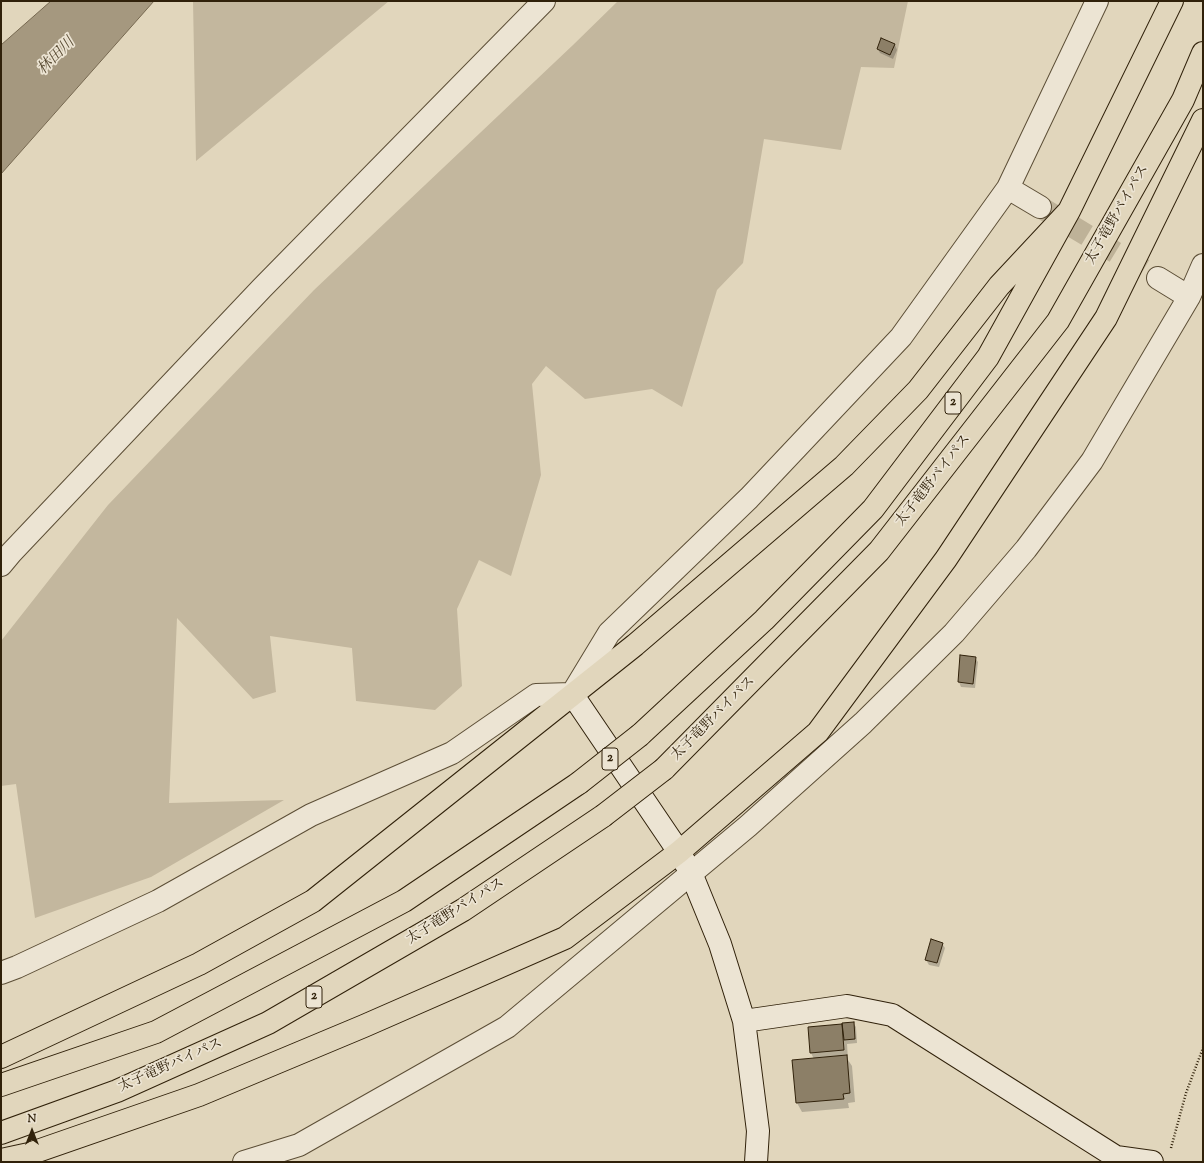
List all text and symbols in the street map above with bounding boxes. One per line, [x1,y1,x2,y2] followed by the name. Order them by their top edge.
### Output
[35,35,79,79] water label: 林田川
[1083,162,1153,268] street label: 太子竜野バイパス
[945,392,961,414] road number: 2
[893,432,975,530] street label: 太子竜野バイパス
[668,673,760,765] street label: 太子竜野バイパス
[602,748,618,770] road number: 2
[404,875,508,949] street label: 太子竜野バイパス
[306,986,322,1008] road number: 2
[116,1036,226,1096] street label: 太子竜野バイパス
[12,1111,52,1151] north arrow
[28,1111,36,1127] text: N

